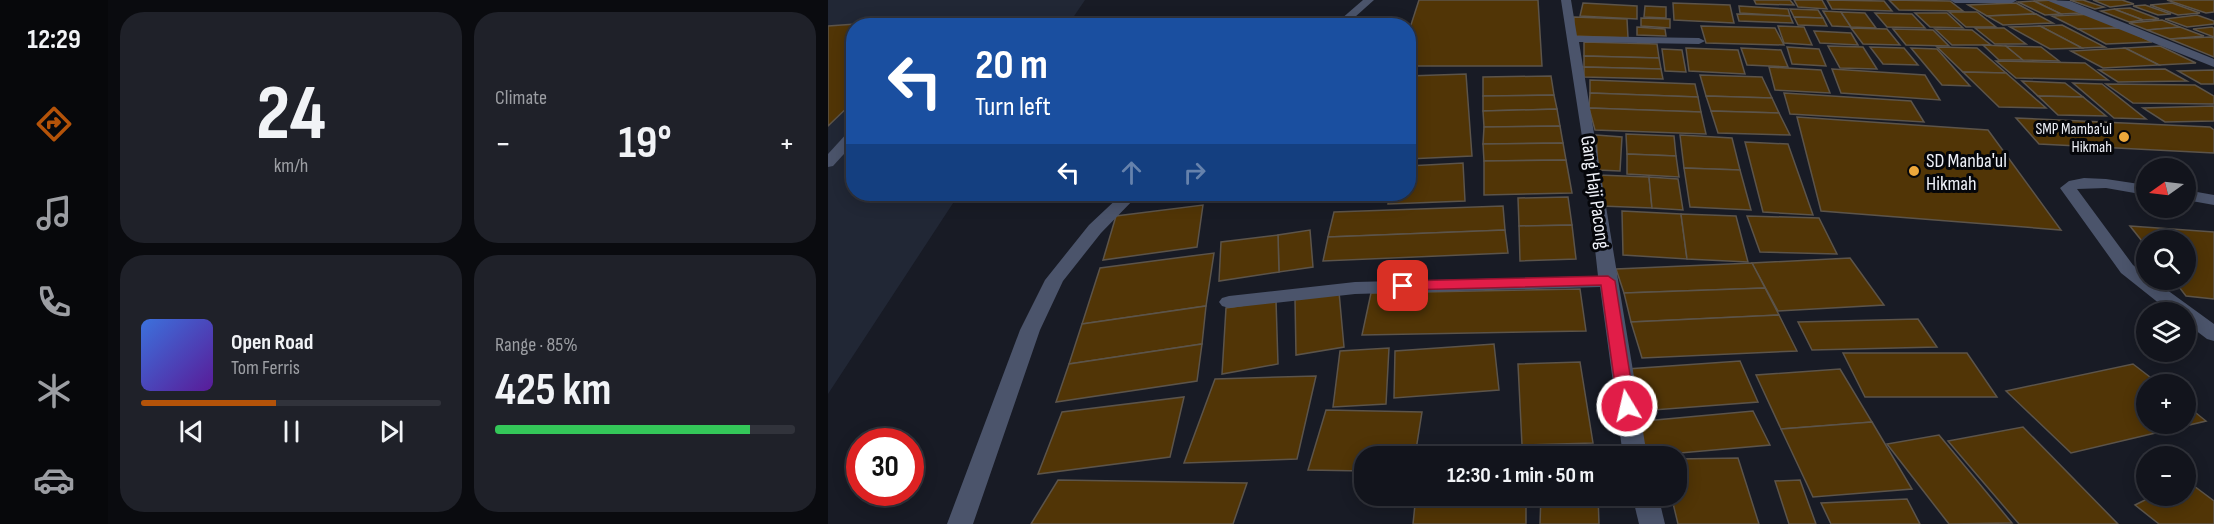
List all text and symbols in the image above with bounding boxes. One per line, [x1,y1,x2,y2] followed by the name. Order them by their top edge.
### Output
[27,24,81,56] text: 12:29
[975,40,1048,91] text: 20 m
[876,42,954,120] icon: left
[256,68,326,161] text: 24
[495,86,547,110] text: Climate
[975,91,1051,123] text: Turn left
[33,103,75,145] icon: directions
[618,116,672,171] text: 19°
[2035,120,2112,157] place label: SMP Mamba'ul Hikmah
[495,124,511,164] text: −
[779,124,795,164] text: +
[2117,130,2131,144] marker: SMP Mamba'ul Hikmah
[1575,134,1615,250] street label: Gang Haji Pacong
[1926,149,2007,196] place label: SD Manba'ul Hikmah
[274,154,308,178] text: km/h
[1052,156,1085,189] icon: left
[1115,156,1148,189] icon: ahead
[1178,156,1211,189] icon: right
[2136,158,2196,218] north arrow
[2136,158,2196,506] map controls
[1907,164,1921,178] marker: SD Manba'ul Hikmah
[33,192,75,234] icon: music
[2136,230,2196,290] button: search
[1377,260,1428,311] pin
[1386,269,1419,302] icon: arrive
[33,281,75,323] icon: phone
[2136,302,2196,362] button: layers
[231,329,313,356] text: Open Road
[495,333,578,357] text: Range · 85%
[231,356,300,380] text: Tom Ferris
[495,363,611,418] text: 425 km
[33,370,75,412] icon: climate
[1595,374,1659,438] position arrow
[2136,374,2196,434] button: +
[175,415,208,448] icon: previous
[275,415,308,448] icon: pause
[375,415,408,448] icon: next
[846,428,924,506] speed limit sign: 30
[2136,446,2196,506] button: −
[33,459,75,501] icon: car
[1447,462,1594,489] text: 12:30 · 1 min · 50 m

